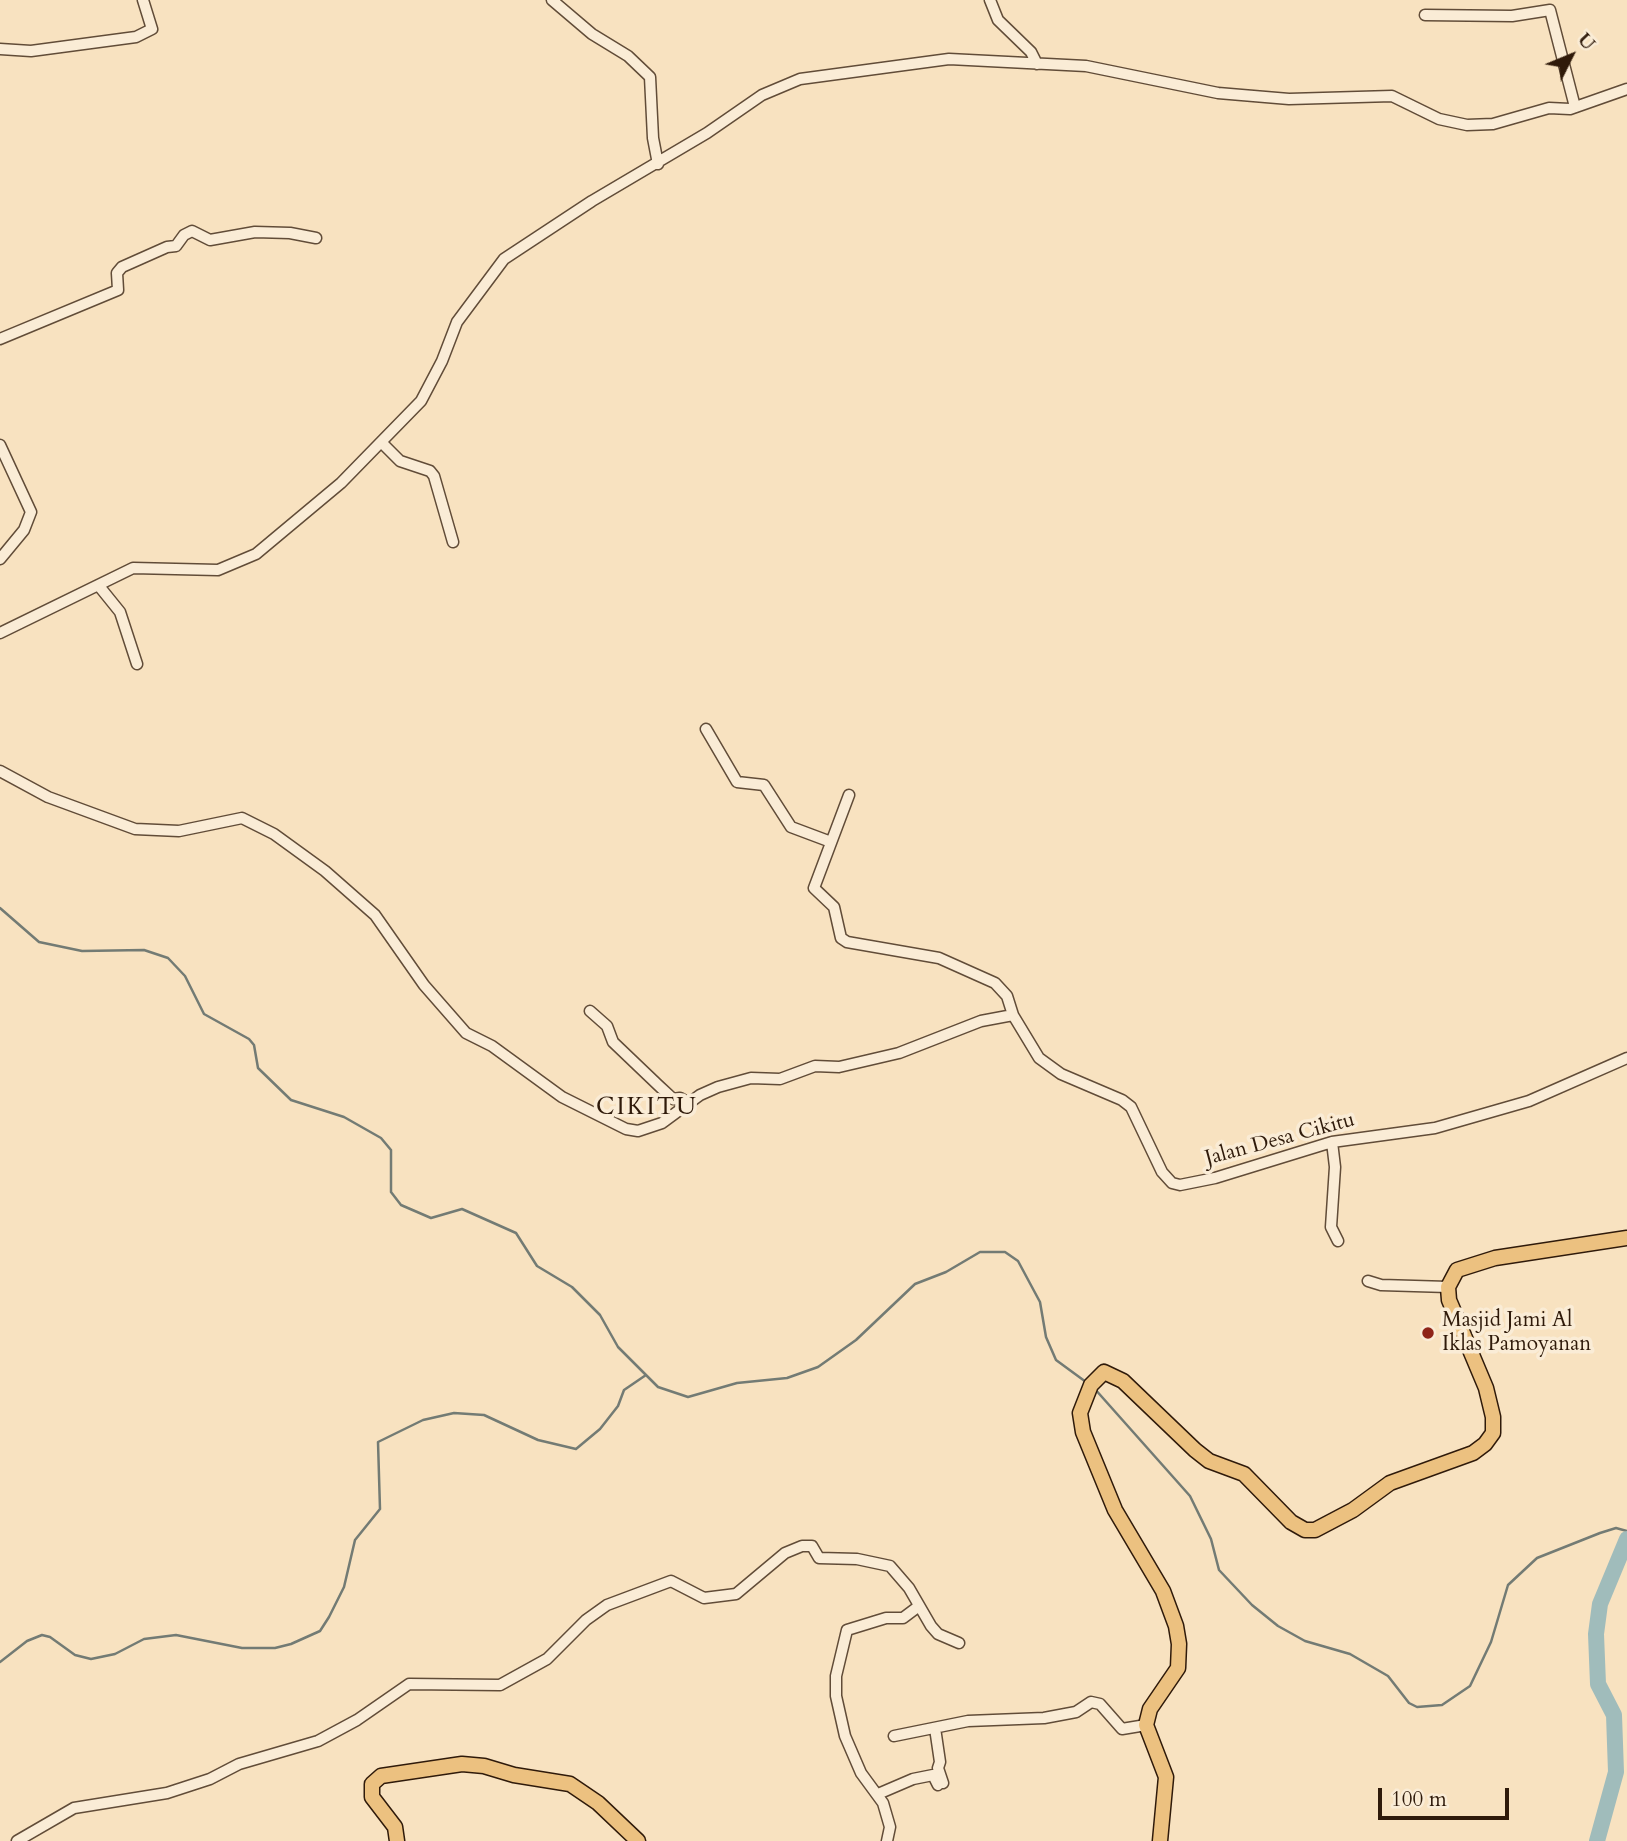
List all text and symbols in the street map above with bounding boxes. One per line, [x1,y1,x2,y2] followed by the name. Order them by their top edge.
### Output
[1536,21,1606,91] north arrow
[1572,27,1601,56] text: U
[597,1094,697,1122] district label: CIKITU
[1202,1108,1358,1172] street label: Jalan Desa Cikitu
[1442,1308,1591,1358] place label: Masjid Jami Al Iklas Pamoyanan
[1420,1325,1436,1341] marker: Masjid Jami Al Iklas Pamoyanan
[1382,1774,1513,1818] scale bar
[1391,1785,1447,1814] text: 100 m

